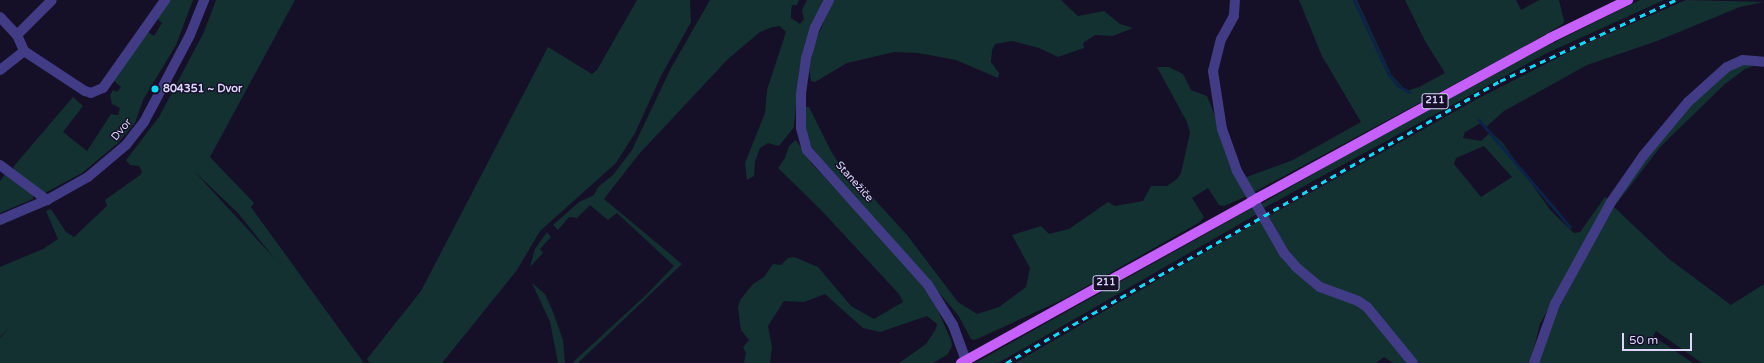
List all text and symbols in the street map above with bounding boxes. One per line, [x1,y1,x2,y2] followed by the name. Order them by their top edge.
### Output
[163,82,242,96] place label: 804351 ~ Dvor
[150,84,160,94] marker: 804351 ~ Dvor
[1421,93,1449,109] road number: 211
[109,116,135,144] street label: Dvor
[832,159,876,205] street label: Stanežiče
[1092,275,1120,291] road number: 211
[1624,325,1694,351] scale bar
[1629,333,1658,347] text: 50 m

